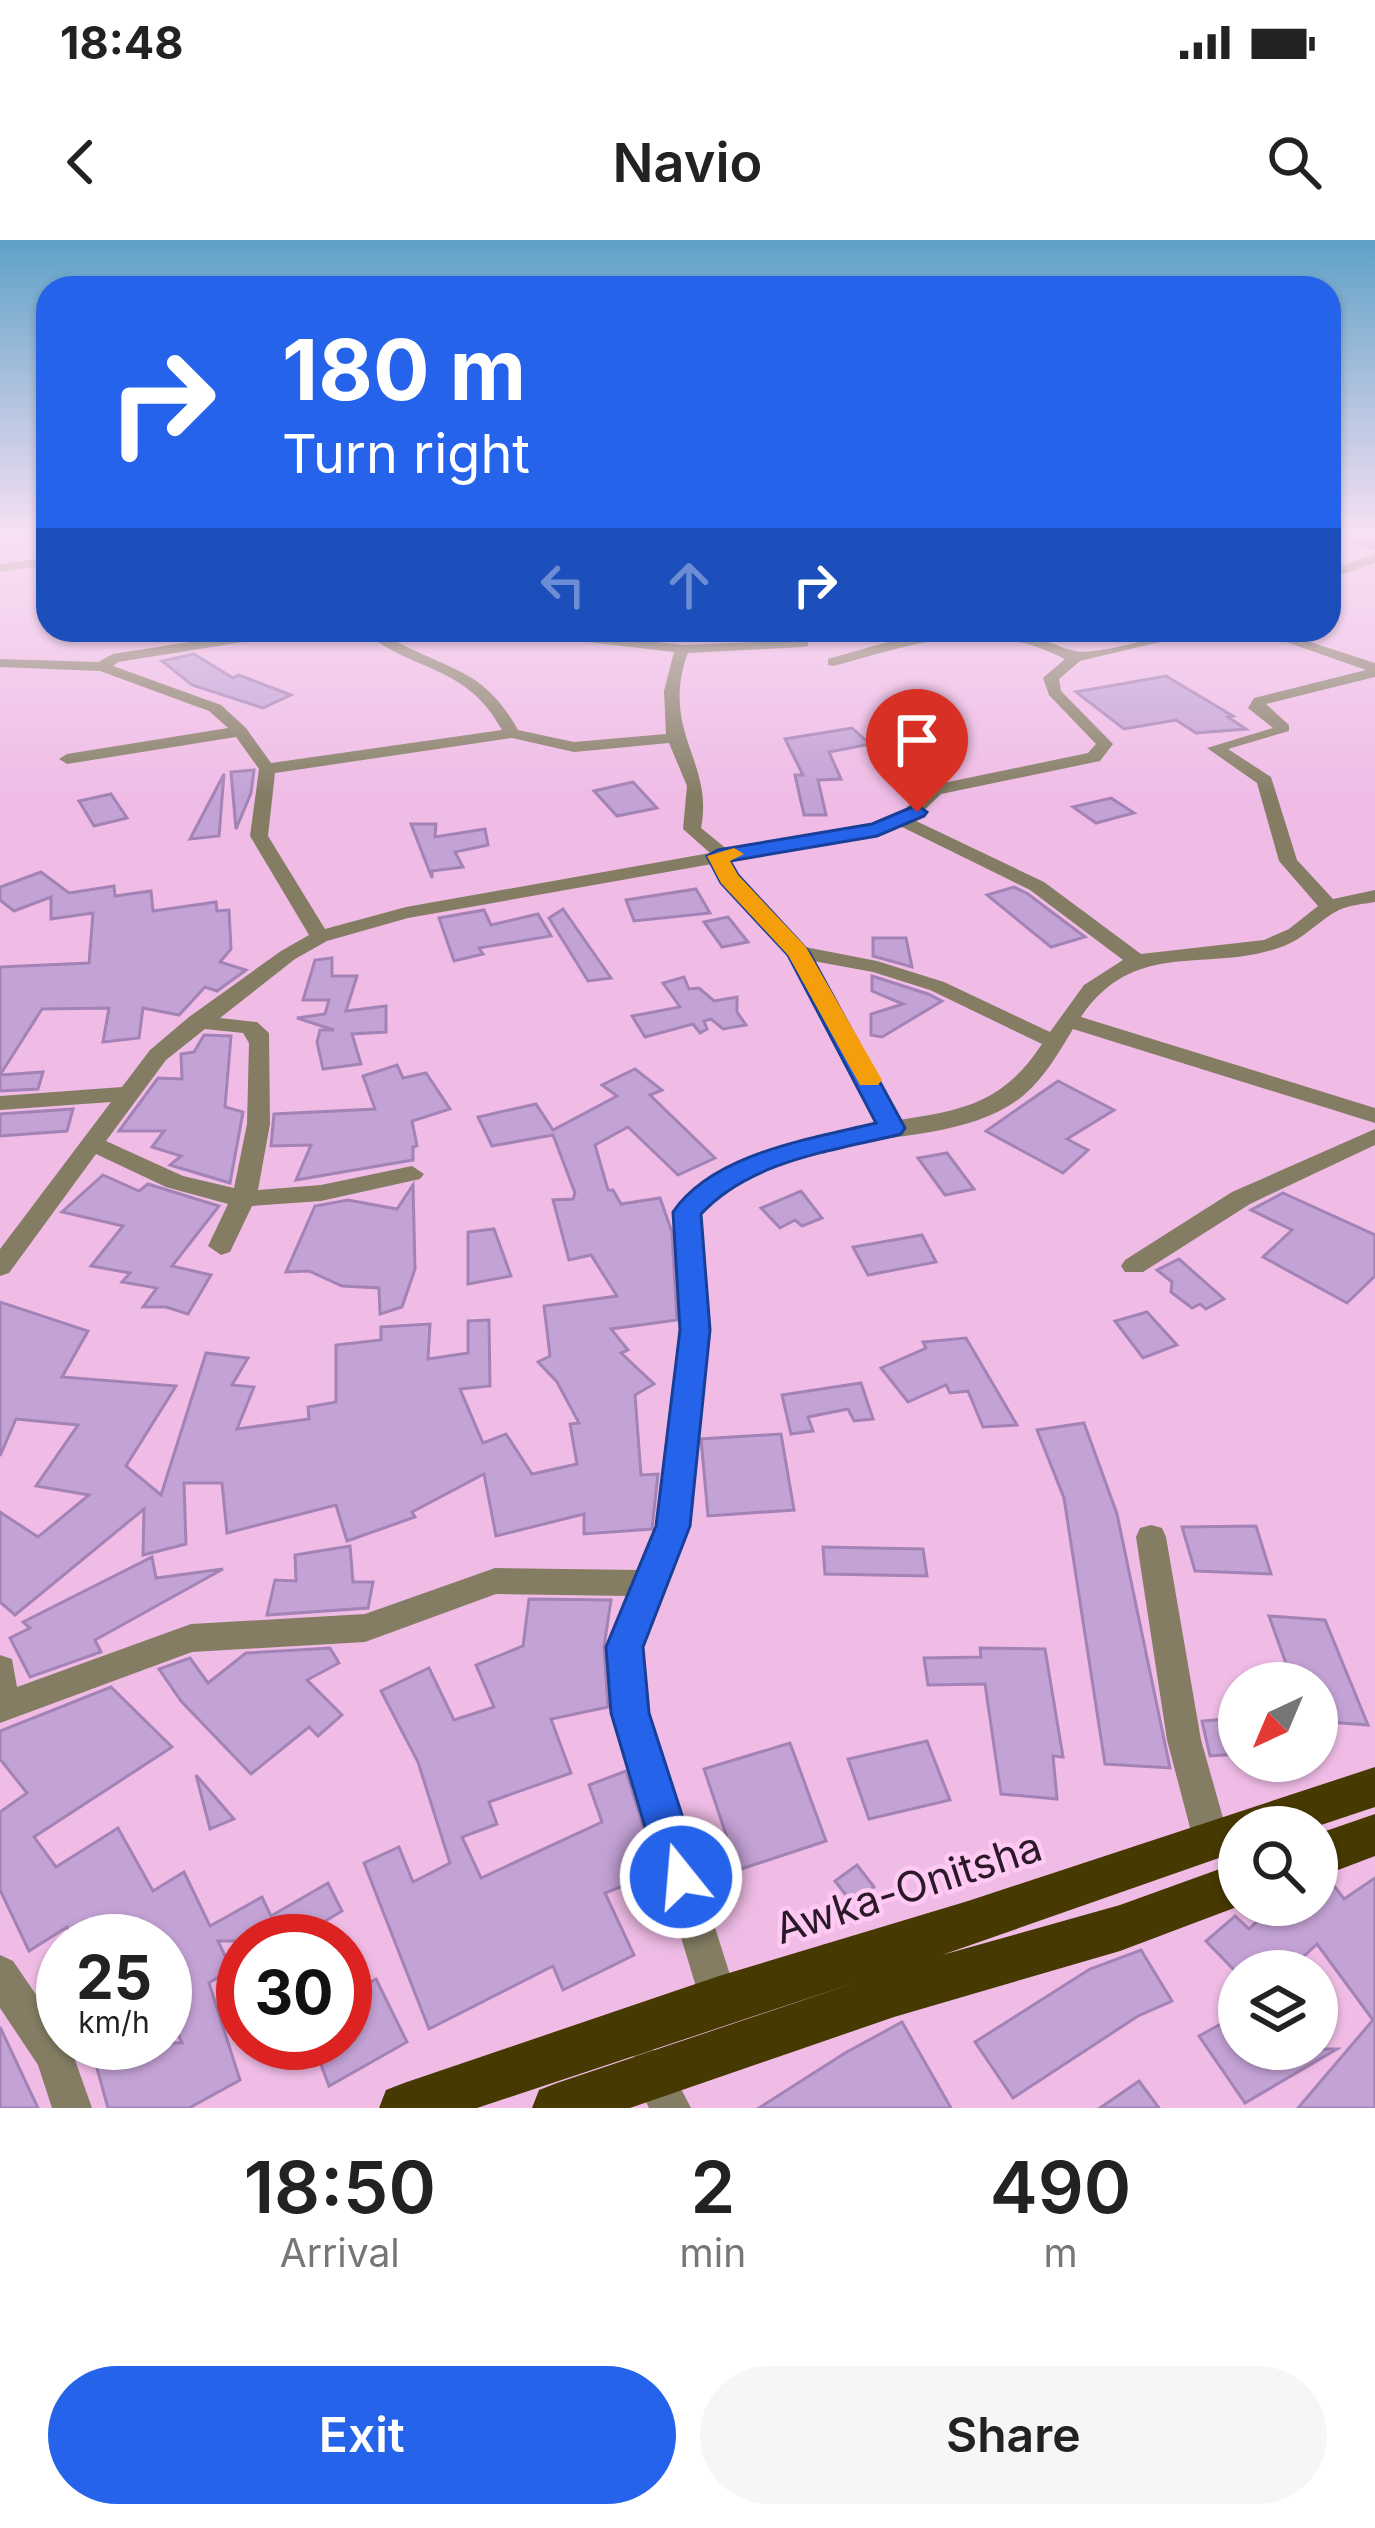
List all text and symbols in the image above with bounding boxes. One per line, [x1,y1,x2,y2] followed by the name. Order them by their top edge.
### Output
[60,15,183,70] text: 18:48
[48,129,114,195] icon: back
[1261,129,1327,195] icon: search
[613,130,762,195] text: Navio
[282,319,526,420] text: 180 m
[84,324,240,480] icon: right
[282,421,530,486] text: Turn right
[530,552,596,618] icon: left
[656,552,722,618] icon: ahead
[782,552,848,618] icon: right
[866,689,968,812] pin
[884,707,950,773] icon: arrive
[1218,1662,1338,1782] north arrow
[1218,1662,1338,2070] map controls
[1218,1806,1338,1926] button: search
[618,1814,744,1940] position arrow
[768,1820,1048,1954] street label: Awka-Onitsha
[216,1914,372,2070] speed limit sign: 30
[76,1941,152,2013] text: 25
[1218,1950,1338,2070] button: layers
[78,2004,150,2040] text: km/h
[244,2143,436,2230] text: 18:50
[690,2143,735,2230] text: 2
[990,2143,1131,2230] text: 490
[280,2229,400,2276] text: Arrival
[680,2229,746,2276] text: min
[1043,2229,1078,2276] text: m
[48,2366,676,2504] button: Exit
[700,2366,1327,2504] button: Share

